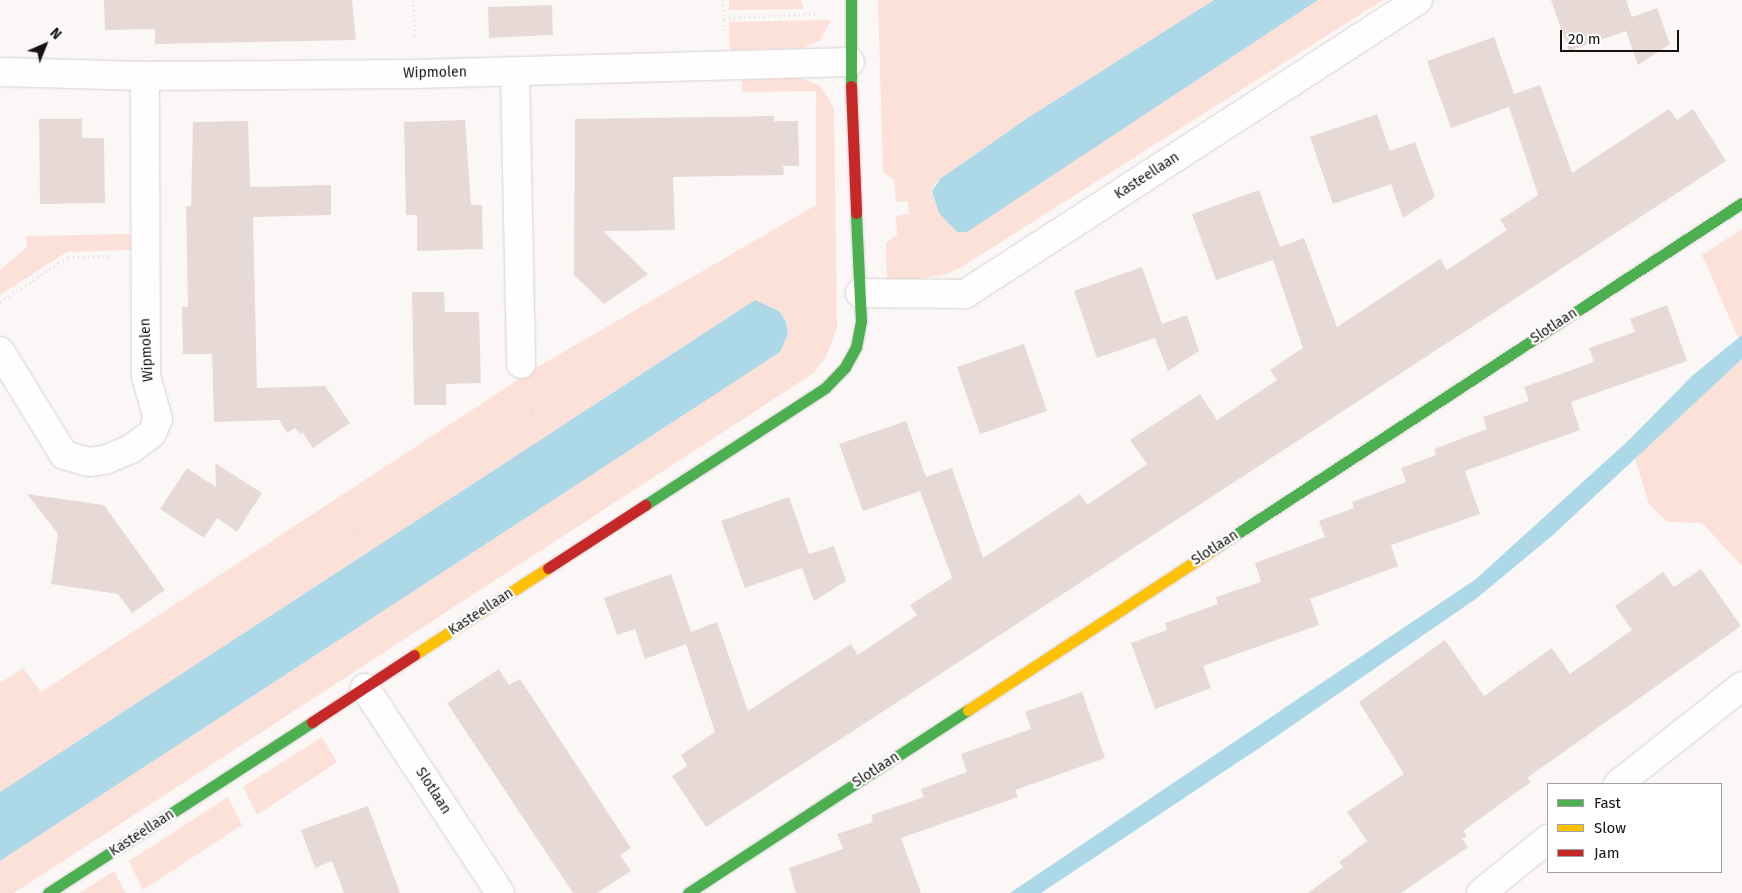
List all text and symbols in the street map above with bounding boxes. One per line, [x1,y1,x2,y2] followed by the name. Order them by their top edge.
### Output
[20,20,70,70] north arrow
[1562,20,1681,52] scale bar
[47,25,65,43] text: N
[1568,30,1601,48] text: 20 m
[403,64,467,82] street label: Wipmolen
[1111,149,1183,203] street label: Kasteellaan
[1528,305,1580,347] street label: Slotlaan
[137,318,157,382] street label: Wipmolen
[1189,527,1241,569] street label: Slotlaan
[445,585,517,639] street label: Kasteellaan
[850,749,902,791] street label: Slotlaan
[412,765,454,817] street label: Slotlaan
[1547,783,1722,873] legend
[1594,794,1621,812] text: Fast
[106,806,178,860] street label: Kasteellaan
[1594,819,1626,837] text: Slow
[1594,844,1620,862] text: Jam

